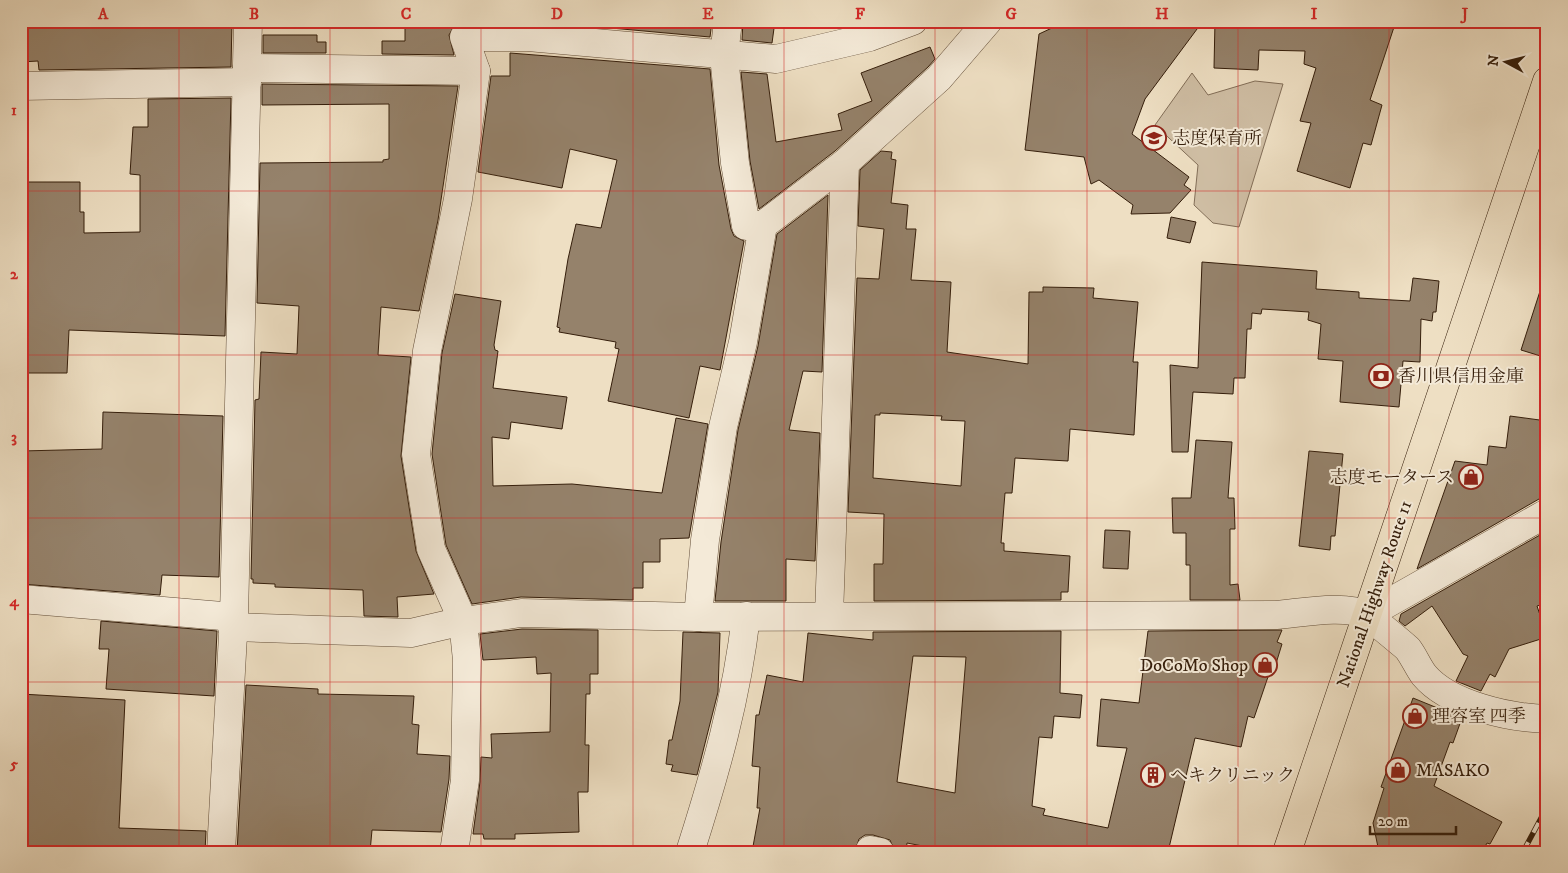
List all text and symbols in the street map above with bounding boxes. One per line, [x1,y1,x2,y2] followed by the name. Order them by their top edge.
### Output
[97,4,109,24] text: A
[249,4,259,24] text: B
[401,4,411,24] text: C
[551,4,563,24] text: D
[702,4,714,24] text: E
[855,4,865,24] text: F
[1005,4,1017,24] text: G
[1155,4,1169,24] text: H
[1311,4,1318,24] text: I
[1460,4,1469,24] text: J
[1480,38,1530,88] north arrow
[1484,53,1504,67] text: N
[11,100,17,120] text: 1
[1141,125,1167,151] school or university icon: 志度保育所
[1172,128,1262,150] place label: 志度保育所
[10,264,19,284] text: 2
[1368,363,1394,389] bank icon: 香川県信用金庫
[1398,366,1524,388] place label: 香川県信用金庫
[11,427,17,447] text: 3
[1458,464,1484,490] shop icon: 志度モータース
[1330,467,1454,489] place label: 志度モータース
[1333,498,1417,691] street label: National Highway Route 11
[8,591,19,611] text: 4
[1252,652,1278,678] shop icon: DoCoMo Shop
[1140,655,1248,677] place label: DoCoMo Shop
[1402,703,1428,729] shop icon: 理容室 四季
[1432,706,1526,728] place label: 理容室 四季
[9,754,18,774] text: 5
[1385,757,1411,783] shop icon: MASAKO
[1416,760,1490,782] place label: MASAKO
[1140,762,1166,788] building icon: ヘキクリニック
[1170,765,1295,787] place label: ヘキクリニック
[1370,803,1457,835] scale bar
[1378,812,1408,831] text: 20 m

